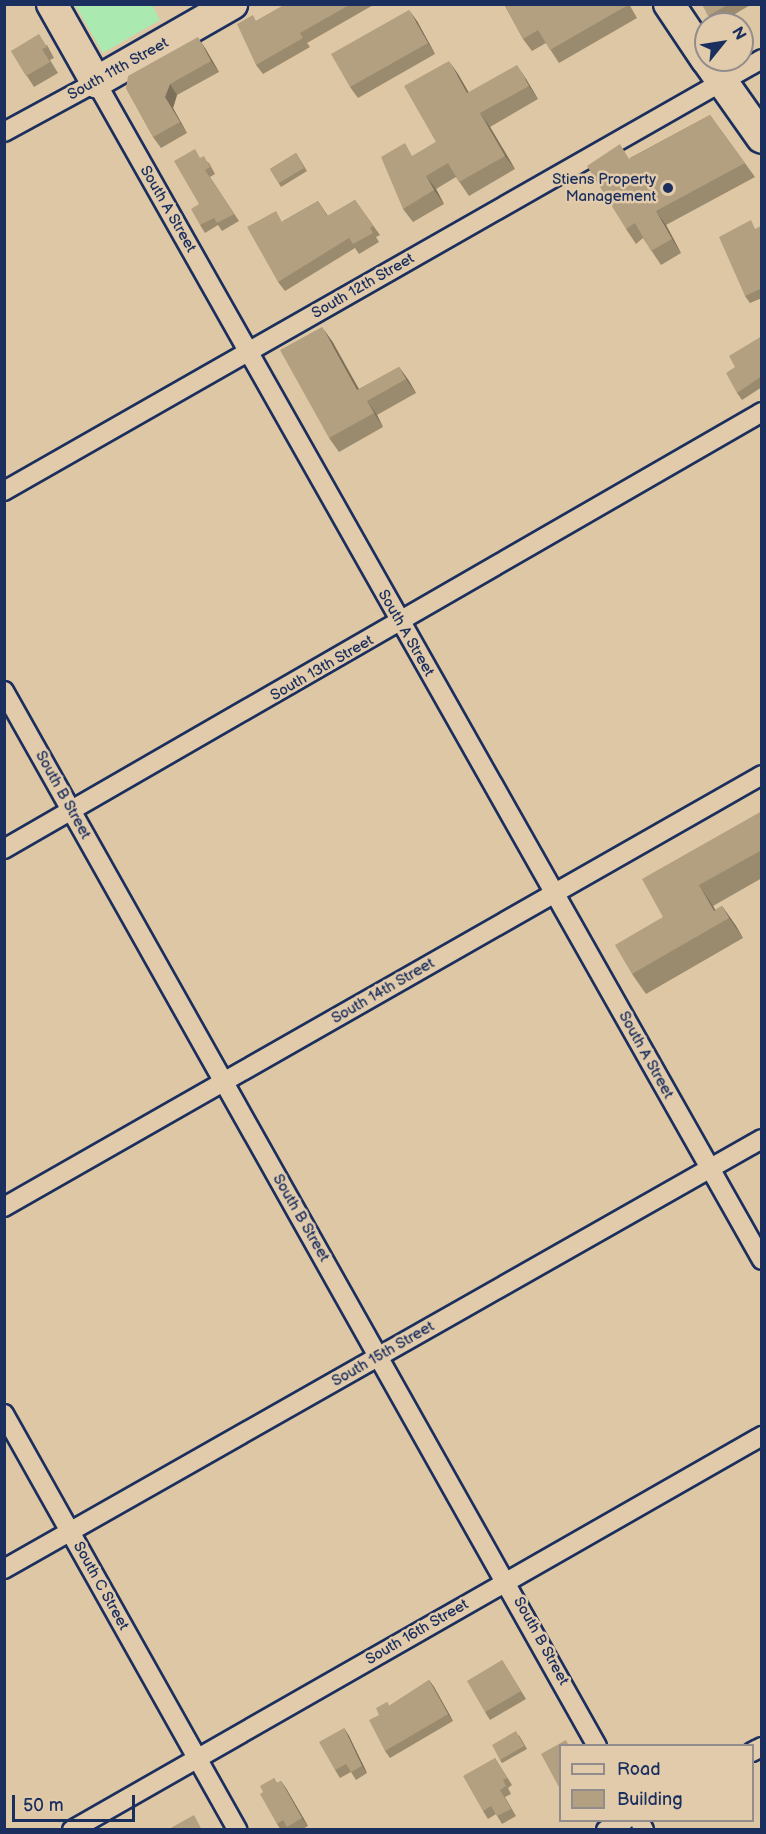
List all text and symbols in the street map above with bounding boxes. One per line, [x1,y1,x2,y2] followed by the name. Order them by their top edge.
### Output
[694,12,754,72] north arrow
[727,24,750,44] text: N
[64,34,172,104] street label: South 11th Street
[136,162,200,256] street label: South A Street
[552,170,656,205] place label: Stiens Property Management
[661,181,675,195] marker: Stiens Property Management
[308,249,418,323] street label: South 12th Street
[374,586,438,680] street label: South A Street
[267,631,377,705] street label: South 13th Street
[31,748,95,842] street label: South B Street
[328,954,438,1028] street label: South 14th Street
[615,1008,677,1102] street label: South A Street
[269,1171,333,1265] street label: South B Street
[329,1317,437,1391] street label: South 15th Street
[69,1538,133,1634] street label: South C Street
[509,1594,573,1688] street label: South B Street
[362,1595,472,1669] street label: South 16th Street
[559,1744,754,1822] legend
[617,1759,661,1780] text: Road
[15,1783,138,1821] scale bar
[617,1789,683,1810] text: Building
[23,1795,64,1816] text: 50 m

